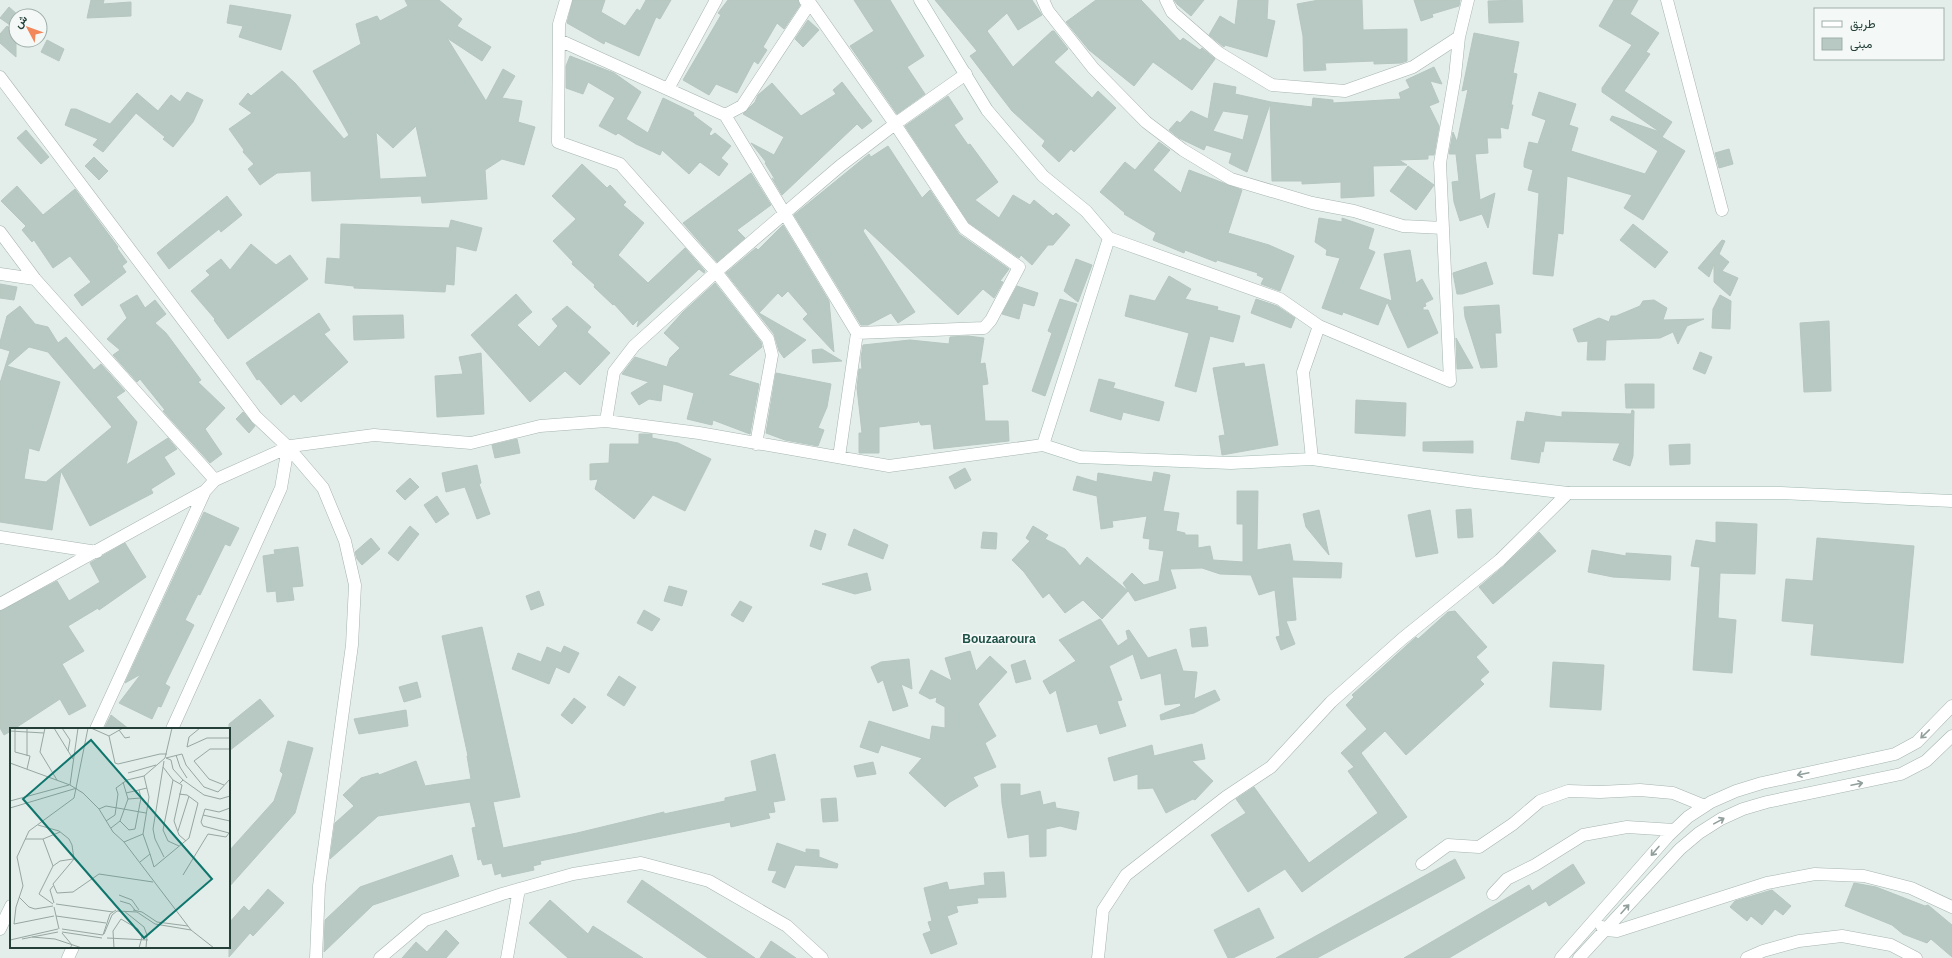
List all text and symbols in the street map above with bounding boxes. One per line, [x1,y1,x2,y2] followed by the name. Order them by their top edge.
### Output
[8,8,48,48] north arrow
[1814,8,1944,60] legend
[12,13,30,31] text: ش
[1850,17,1876,32] text: طريق
[1850,37,1872,52] text: مبنى
[962,632,1036,646] district label: Bouzaaroura
[10,728,230,948] inset map
[1920,729,1930,739] one-way arrow
[1797,770,1810,778] one-way arrow
[1850,779,1863,787] one-way arrow
[1713,816,1725,824] one-way arrow
[1650,846,1659,856] one-way arrow
[1620,904,1629,914] one-way arrow

